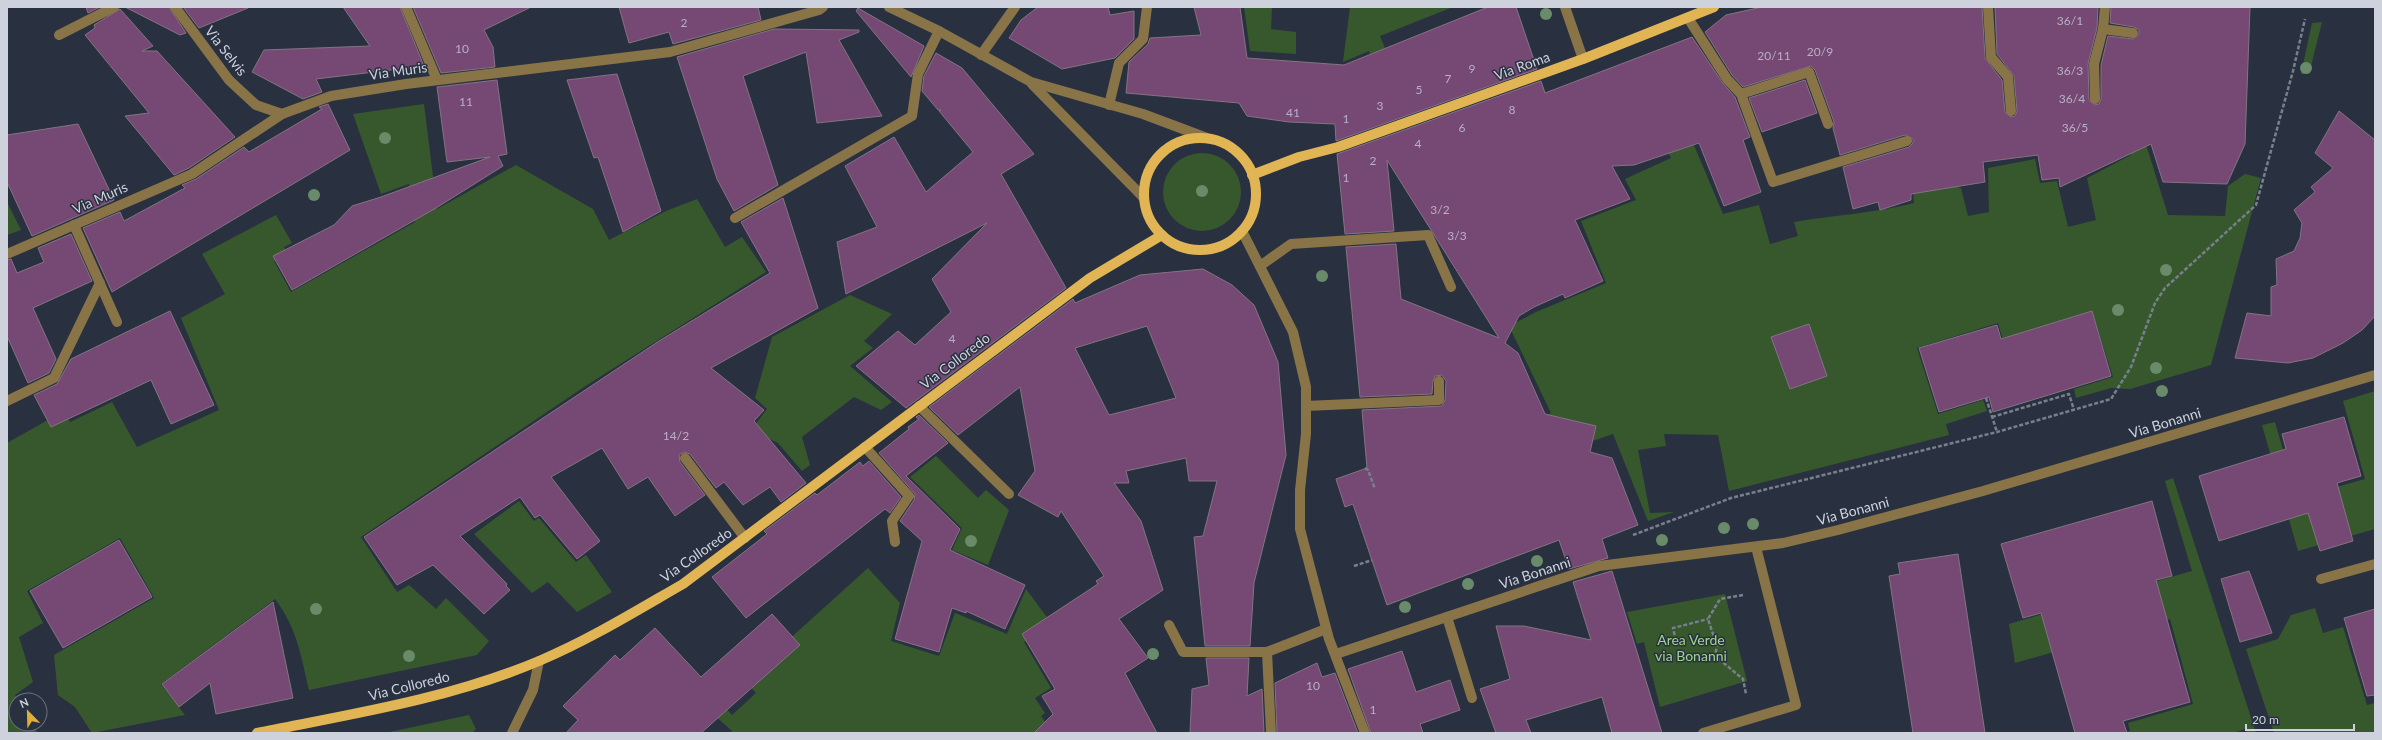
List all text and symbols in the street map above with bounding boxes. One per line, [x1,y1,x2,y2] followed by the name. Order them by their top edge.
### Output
[2057,13,2083,28] house number: 36/1
[681,15,688,30] house number: 2
[202,22,251,79] street label: Via Selvis
[455,41,469,56] house number: 10
[1807,44,1833,59] house number: 20/9
[1492,48,1552,83] street label: Via Roma
[1757,48,1791,63] house number: 20/11
[368,58,428,83] street label: Via Muris
[1469,61,1476,76] house number: 9
[2057,63,2083,78] house number: 36/3
[1445,71,1452,86] house number: 7
[1416,82,1423,97] house number: 5
[2059,91,2085,106] house number: 36/4
[459,94,473,109] house number: 11
[1377,98,1384,113] house number: 3
[1509,102,1516,117] house number: 8
[1286,105,1300,120] house number: 41
[1343,111,1350,126] house number: 1
[1459,120,1466,135] house number: 6
[2062,120,2088,135] house number: 36/5
[1415,136,1422,151] house number: 4
[1370,153,1377,168] house number: 2
[1343,170,1350,185] house number: 1
[70,178,130,217] street label: Via Muris
[1430,202,1450,217] house number: 3/2
[1447,228,1467,243] house number: 3/3
[916,329,993,392] street label: Via Colloredo
[949,331,956,346] house number: 4
[2127,404,2203,441] street label: Via Bonanni
[663,428,689,443] house number: 14/2
[1815,493,1891,528] street label: Via Bonanni
[657,524,735,585] street label: Via Colloredo
[1497,553,1573,592] street label: Via Bonanni
[1655,631,1727,664] park label: Area Verde via Bonanni
[367,667,451,704] street label: Via Colloredo
[1306,678,1320,693] house number: 10
[8,692,48,732] north arrow
[17,695,30,710] text: N
[1370,702,1377,717] house number: 1
[2246,706,2354,732] scale bar
[2252,712,2279,727] text: 20 m

